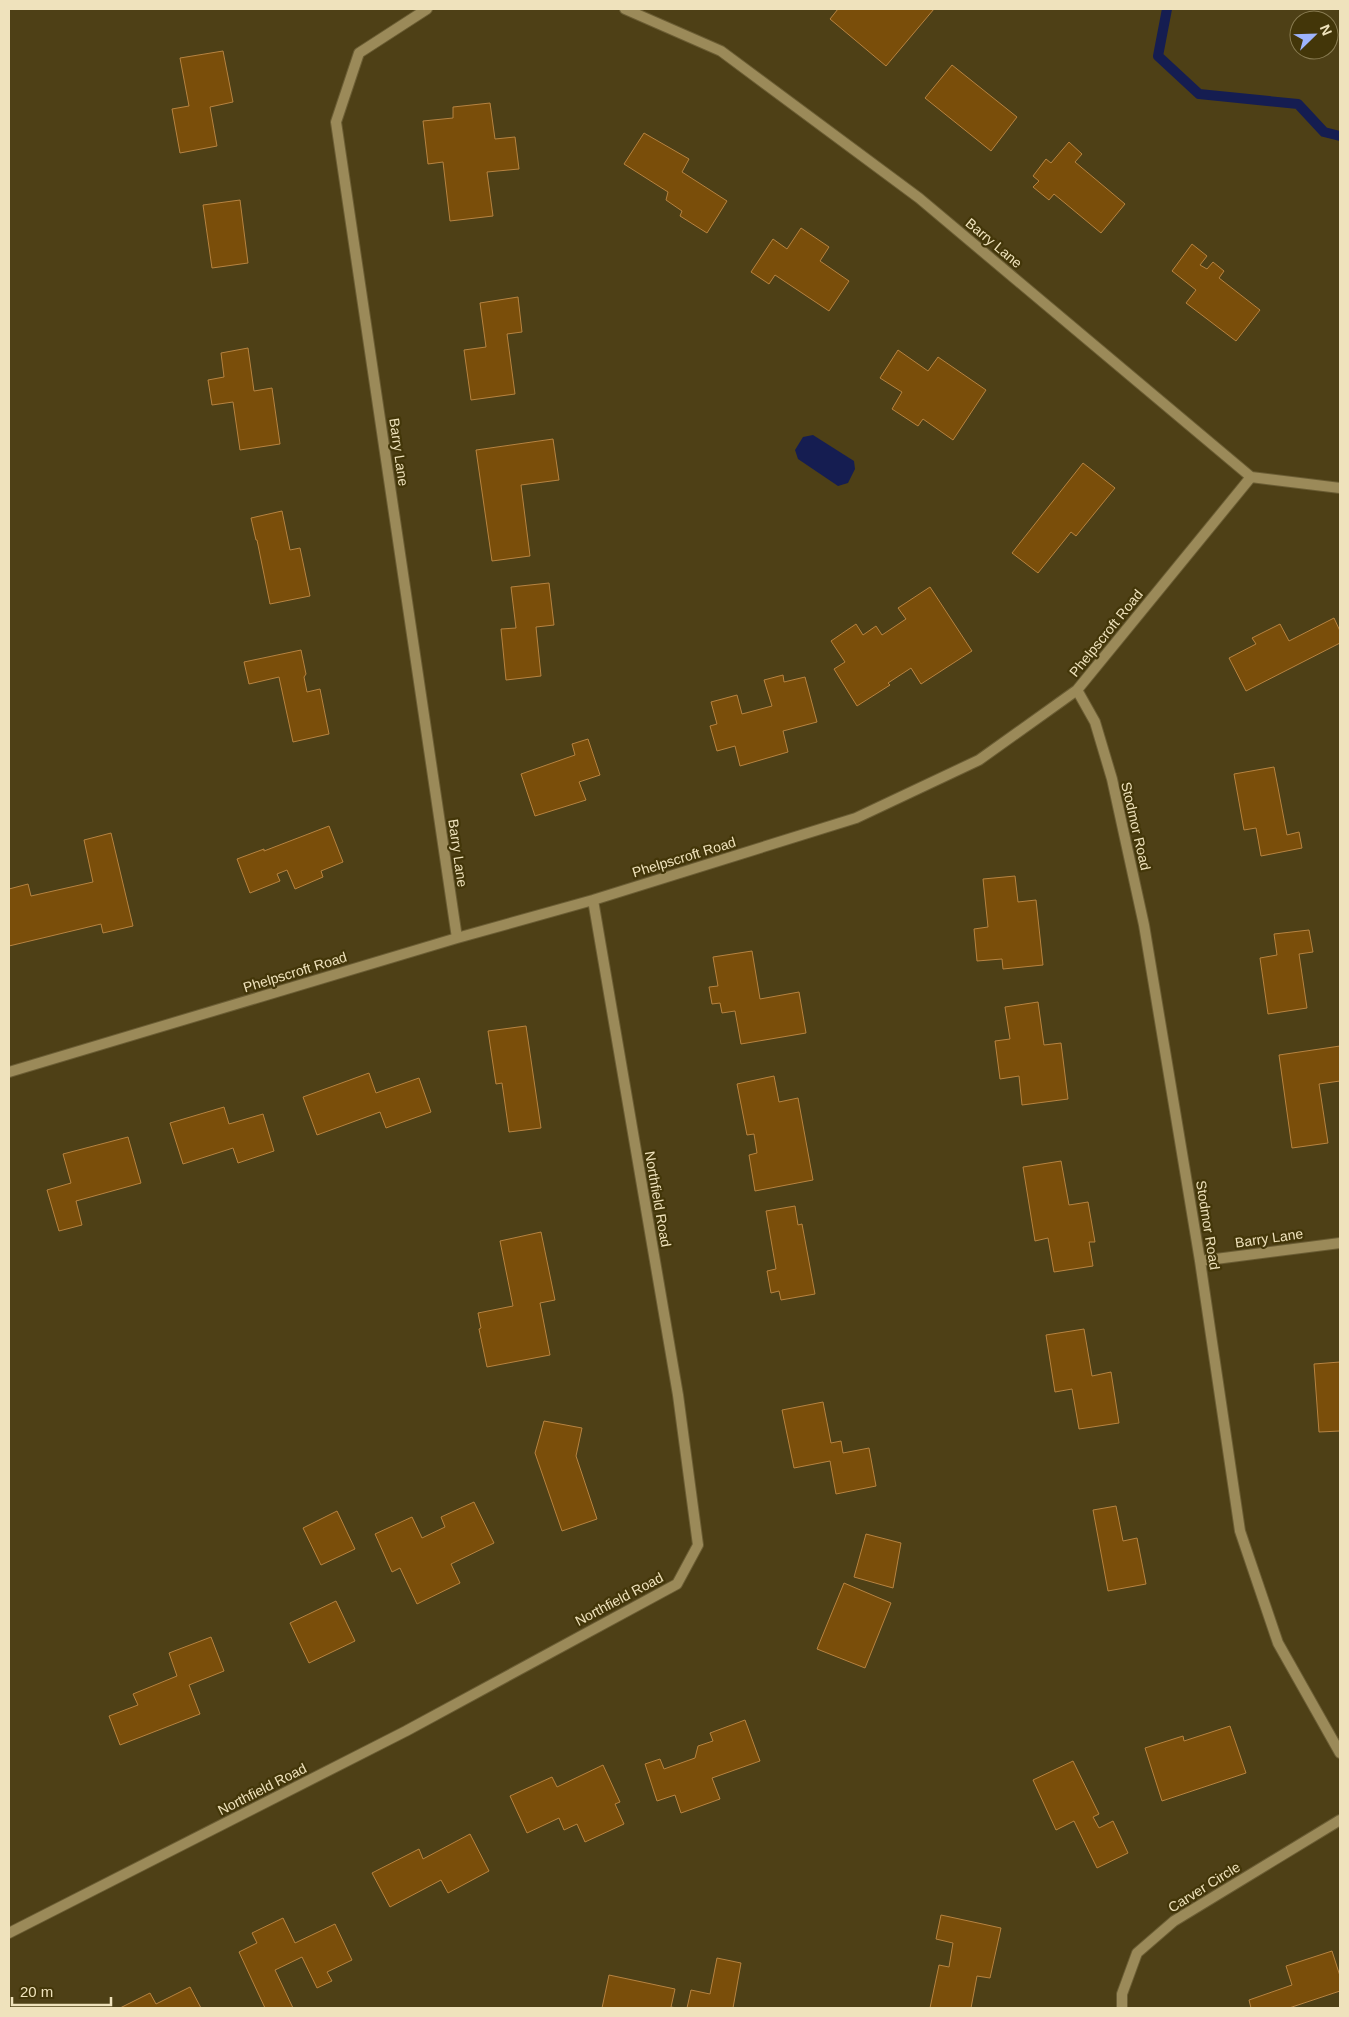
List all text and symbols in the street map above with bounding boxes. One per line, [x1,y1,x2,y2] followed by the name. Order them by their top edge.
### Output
[1289,10,1339,60] north arrow
[1317,22,1335,38] text: N
[963,215,1026,271] street label: Barry Lane
[386,417,412,487] street label: Barry Lane
[1066,586,1146,680] street label: Phelpscroft Road
[1118,780,1154,872] street label: Stodmor Road
[445,818,471,888] street label: Barry Lane
[630,834,738,880] street label: Phelpscroft Road
[241,949,349,995] street label: Phelpscroft Road
[642,1150,674,1248] street label: Northfield Road
[1193,1179,1223,1271] street label: Stodmor Road
[1234,1225,1304,1251] street label: Barry Lane
[572,1569,666,1629] street label: Northfield Road
[215,1760,309,1818] street label: Northfield Road
[1165,1858,1243,1915] street label: Carver Circle
[12,1974,111,2006] scale bar
[20,1983,53,2000] text: 20 m

